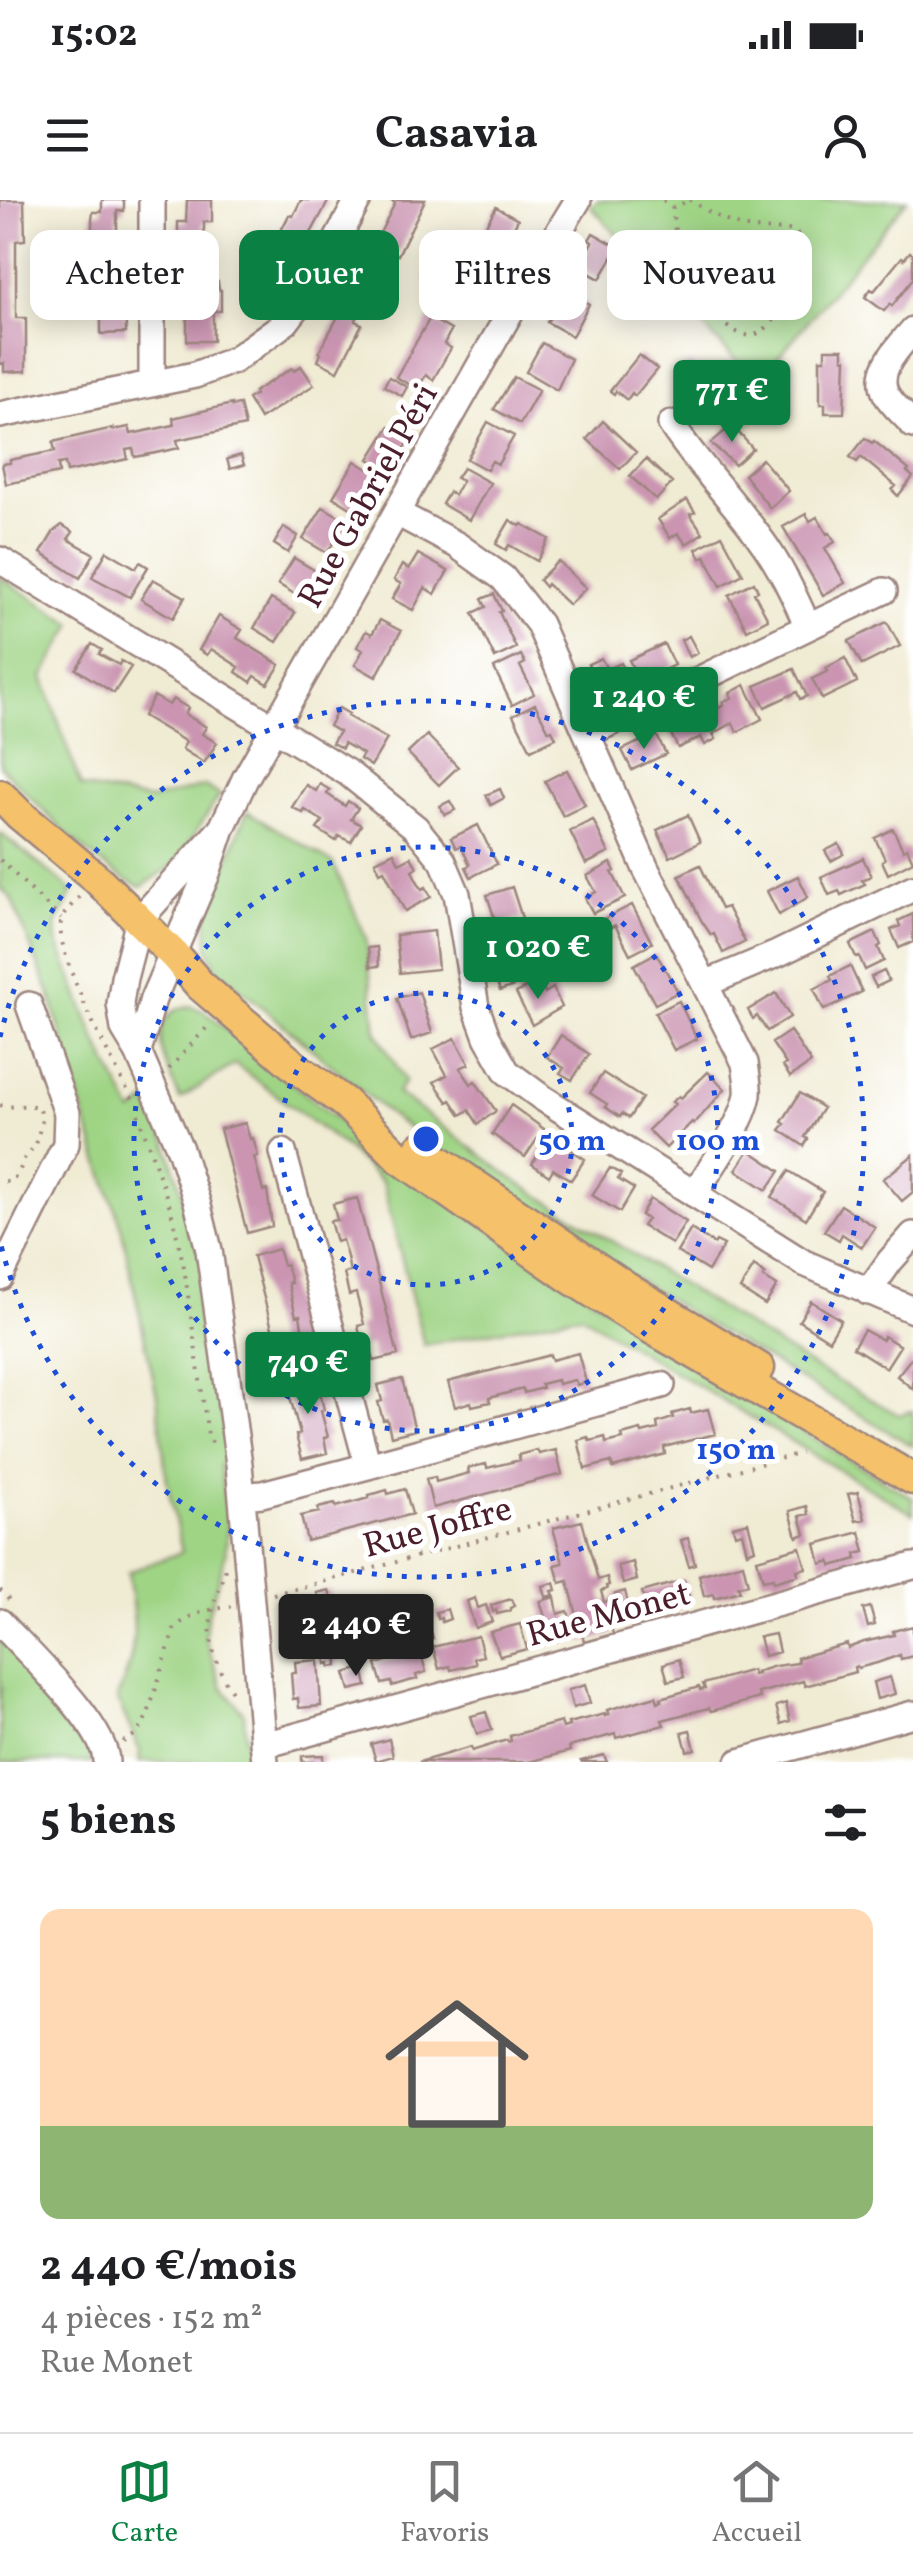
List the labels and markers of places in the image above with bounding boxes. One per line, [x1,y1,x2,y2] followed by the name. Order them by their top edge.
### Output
[662,360,802,445] pin: 771 €
[552,667,736,752] pin: 1 240 €
[446,917,630,1002] pin: 1 020 €
[408,1121,444,1157] centre of rings
[238,1332,378,1417] pin: 740 €
[264,1594,448,1679] pin: 2 440 €

